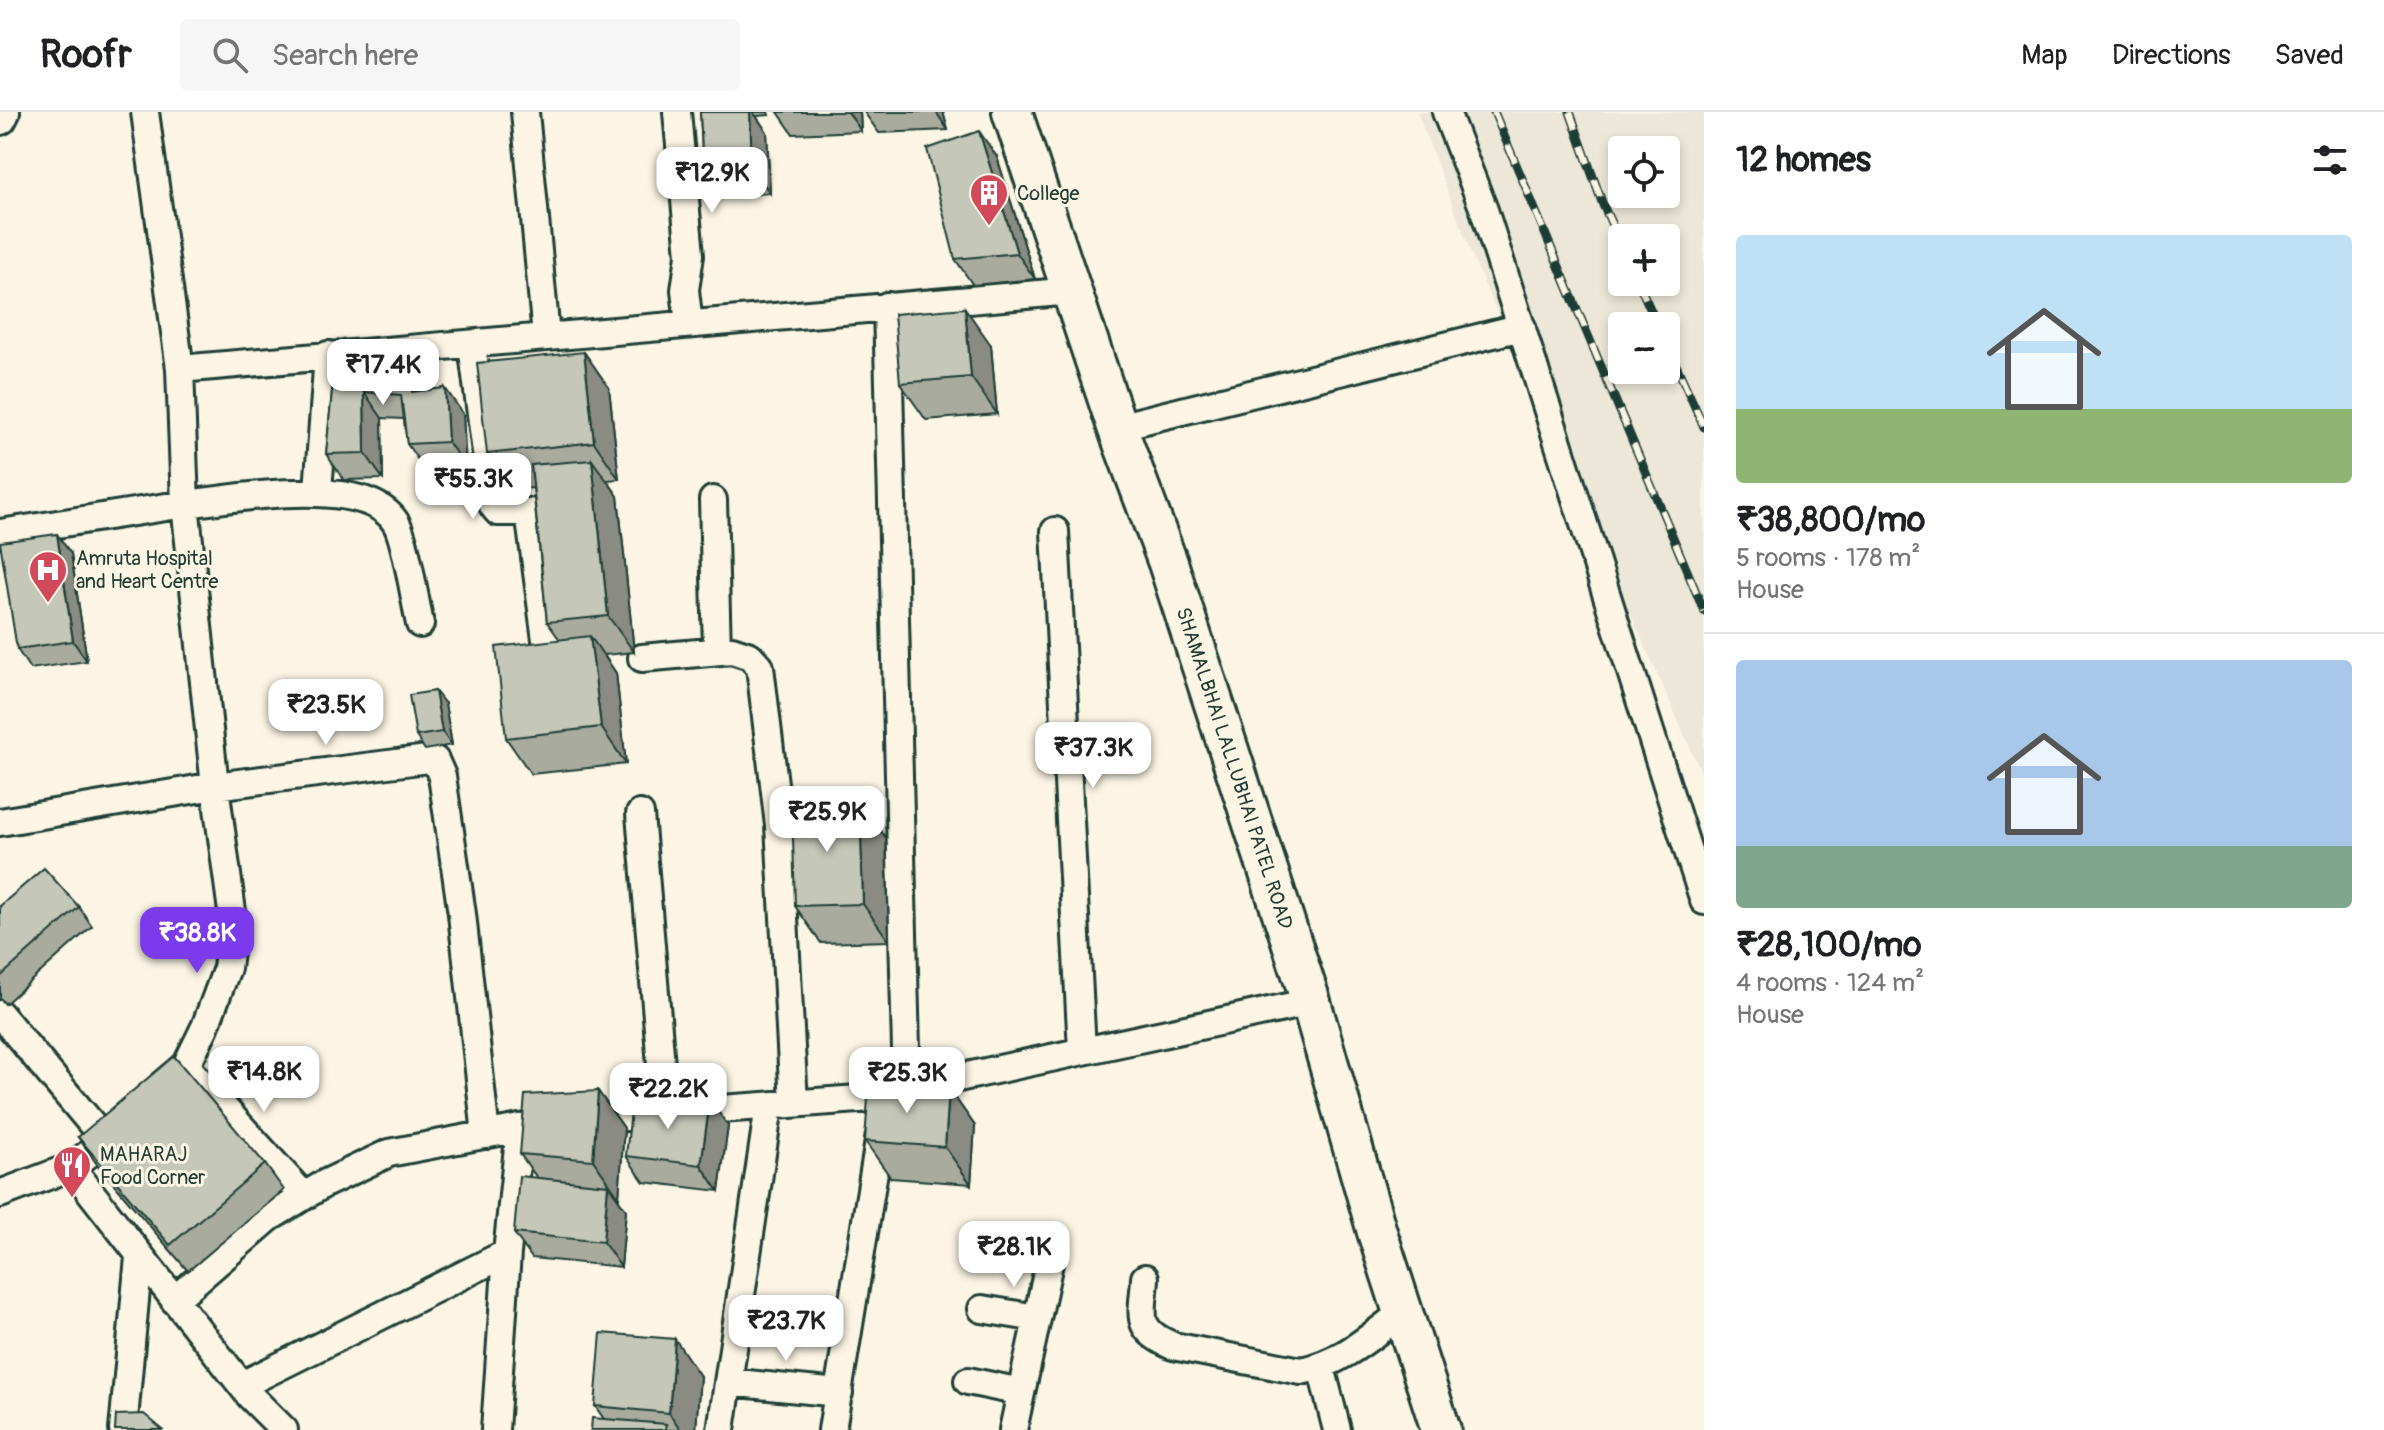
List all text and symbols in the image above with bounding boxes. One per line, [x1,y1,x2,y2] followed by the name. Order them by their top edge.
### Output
[180,19,740,91] search box
[40,31,132,79] text: Roofr
[208,33,252,77] icon: search
[272,37,418,74] text: Search here
[2021,38,2068,73] text: Map
[2112,38,2231,73] text: Directions
[2275,38,2344,73] text: Saved
[1608,136,1680,384] map controls
[1608,136,1680,208] button: locate
[2308,138,2352,182] icon: filters
[1736,139,1871,182] text: 12 homes
[647,147,777,215] pin: ₹12.9K
[674,157,750,189] text: ₹12.9K
[968,172,1010,227] building icon: College
[1017,181,1080,206] place label: College
[1608,224,1680,296] button: +
[1972,287,2116,431] icon: home
[1608,312,1680,384] button: −
[318,339,448,407] pin: ₹17.4K
[345,349,421,381] text: ₹17.4K
[408,453,538,521] pin: ₹55.3K
[433,463,513,495] text: ₹55.3K
[1736,499,1925,542] text: ₹38,800/mo
[1736,542,1920,574] text: 5 rooms · 178 m²
[76,546,218,594] place label: Amruta Hospital and Heart Centre
[27,549,69,604] hospital icon: Amruta Hospital and Heart Centre
[1736,574,1804,606] text: House
[1171,604,1298,932] street label: SHAMALBHAI LALLUBHAI PATEL ROAD
[261,679,391,747] pin: ₹23.5K
[286,689,366,721] text: ₹23.5K
[1972,712,2116,856] icon: home
[1028,722,1158,790] pin: ₹37.3K
[1053,732,1133,764] text: ₹37.3K
[762,786,892,854] pin: ₹25.9K
[788,796,867,828] text: ₹25.9K
[132,907,262,975] pin: ₹38.8K
[158,917,236,949] text: ₹38.8K
[1736,924,1922,967] text: ₹28,100/mo
[1736,967,1924,999] text: 4 rooms · 124 m²
[1736,999,1804,1031] text: House
[199,1046,329,1114] pin: ₹14.8K
[842,1047,972,1115] pin: ₹25.3K
[226,1056,302,1088] text: ₹14.8K
[867,1057,947,1089] text: ₹25.3K
[603,1063,733,1131] pin: ₹22.2K
[628,1073,708,1105] text: ₹22.2K
[100,1142,205,1190] place label: MAHARAJ Food Corner
[51,1144,93,1199] restaurant icon: MAHARAJ Food Corner
[949,1221,1079,1289] pin: ₹28.1K
[977,1231,1051,1263] text: ₹28.1K
[721,1295,851,1363] pin: ₹23.7K
[747,1305,826,1337] text: ₹23.7K

